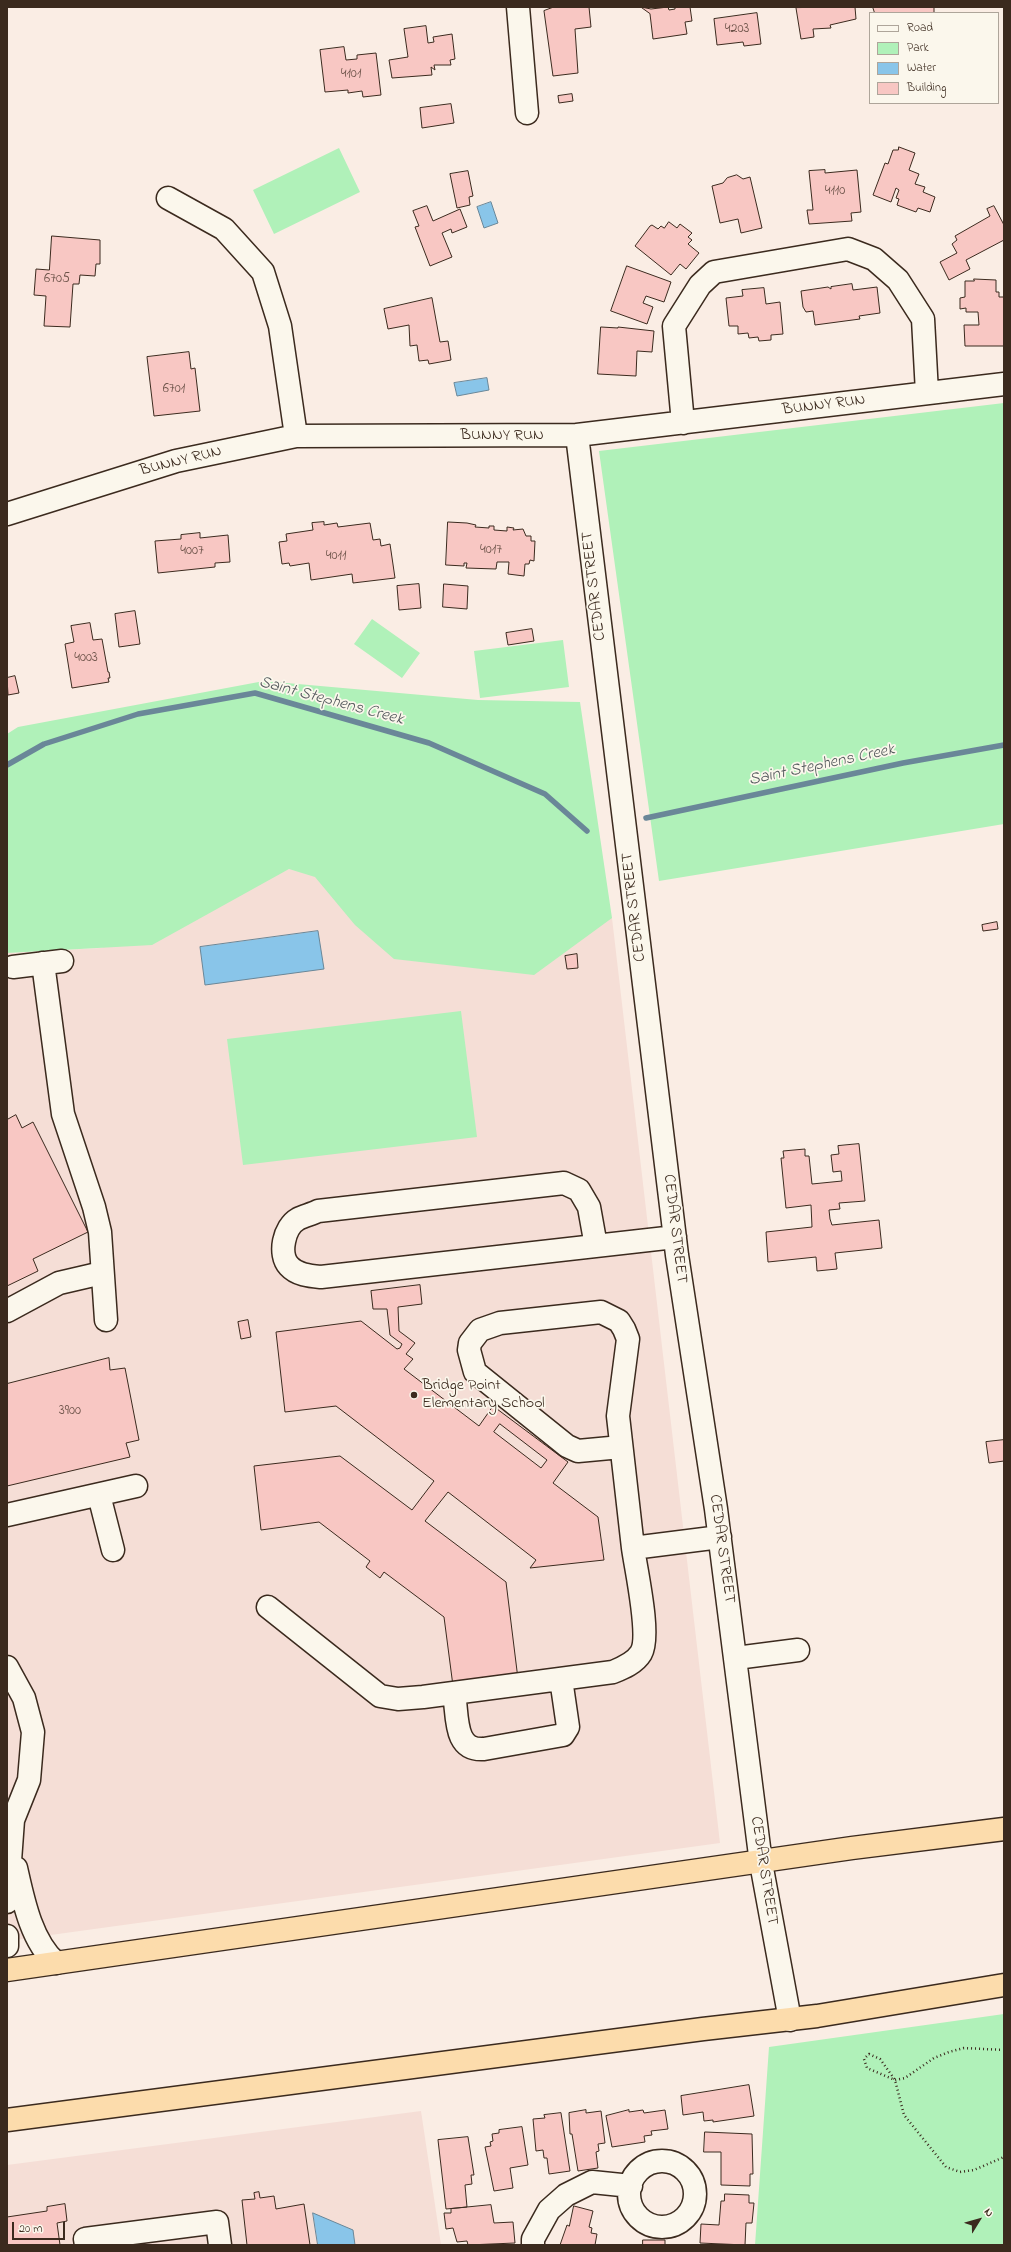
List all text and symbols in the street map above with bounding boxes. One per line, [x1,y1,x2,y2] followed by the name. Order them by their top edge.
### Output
[869,12,999,104] legend
[907,19,933,37] text: Road
[725,22,749,38] house number: 4203
[907,39,929,57] text: Park
[907,59,936,77] text: Water
[341,67,361,83] house number: 4101
[907,79,946,97] text: Building
[825,184,845,200] house number: 4110
[44,272,70,288] house number: 6705
[163,382,185,398] house number: 6701
[781,391,867,421] street label: BUNNY RUN
[460,426,544,446] street label: BUNNY RUN
[138,443,224,481] street label: BUNNY RUN
[579,530,611,642] street label: CEDAR STREET
[480,543,502,559] house number: 4017
[180,544,204,560] house number: 4007
[326,549,346,565] house number: 4011
[74,651,98,667] house number: 4003
[257,673,405,731] water label: Saint Stephens Creek
[747,741,897,791] water label: Saint Stephens Creek
[619,851,651,963] street label: CEDAR STREET
[658,1173,690,1285] street label: CEDAR STREET
[422,1376,545,1414] place label: Bridge Point Elementary School
[409,1390,419,1400] marker: Bridge Point Elementary School
[59,1404,81,1420] house number: 3900
[704,1493,738,1605] street label: CEDAR STREET
[745,1815,781,1927] street label: CEDAR STREET
[959,2200,999,2240] north arrow
[980,2205,997,2221] text: N
[14,2214,67,2240] scale bar
[19,2220,42,2238] text: 20 m

